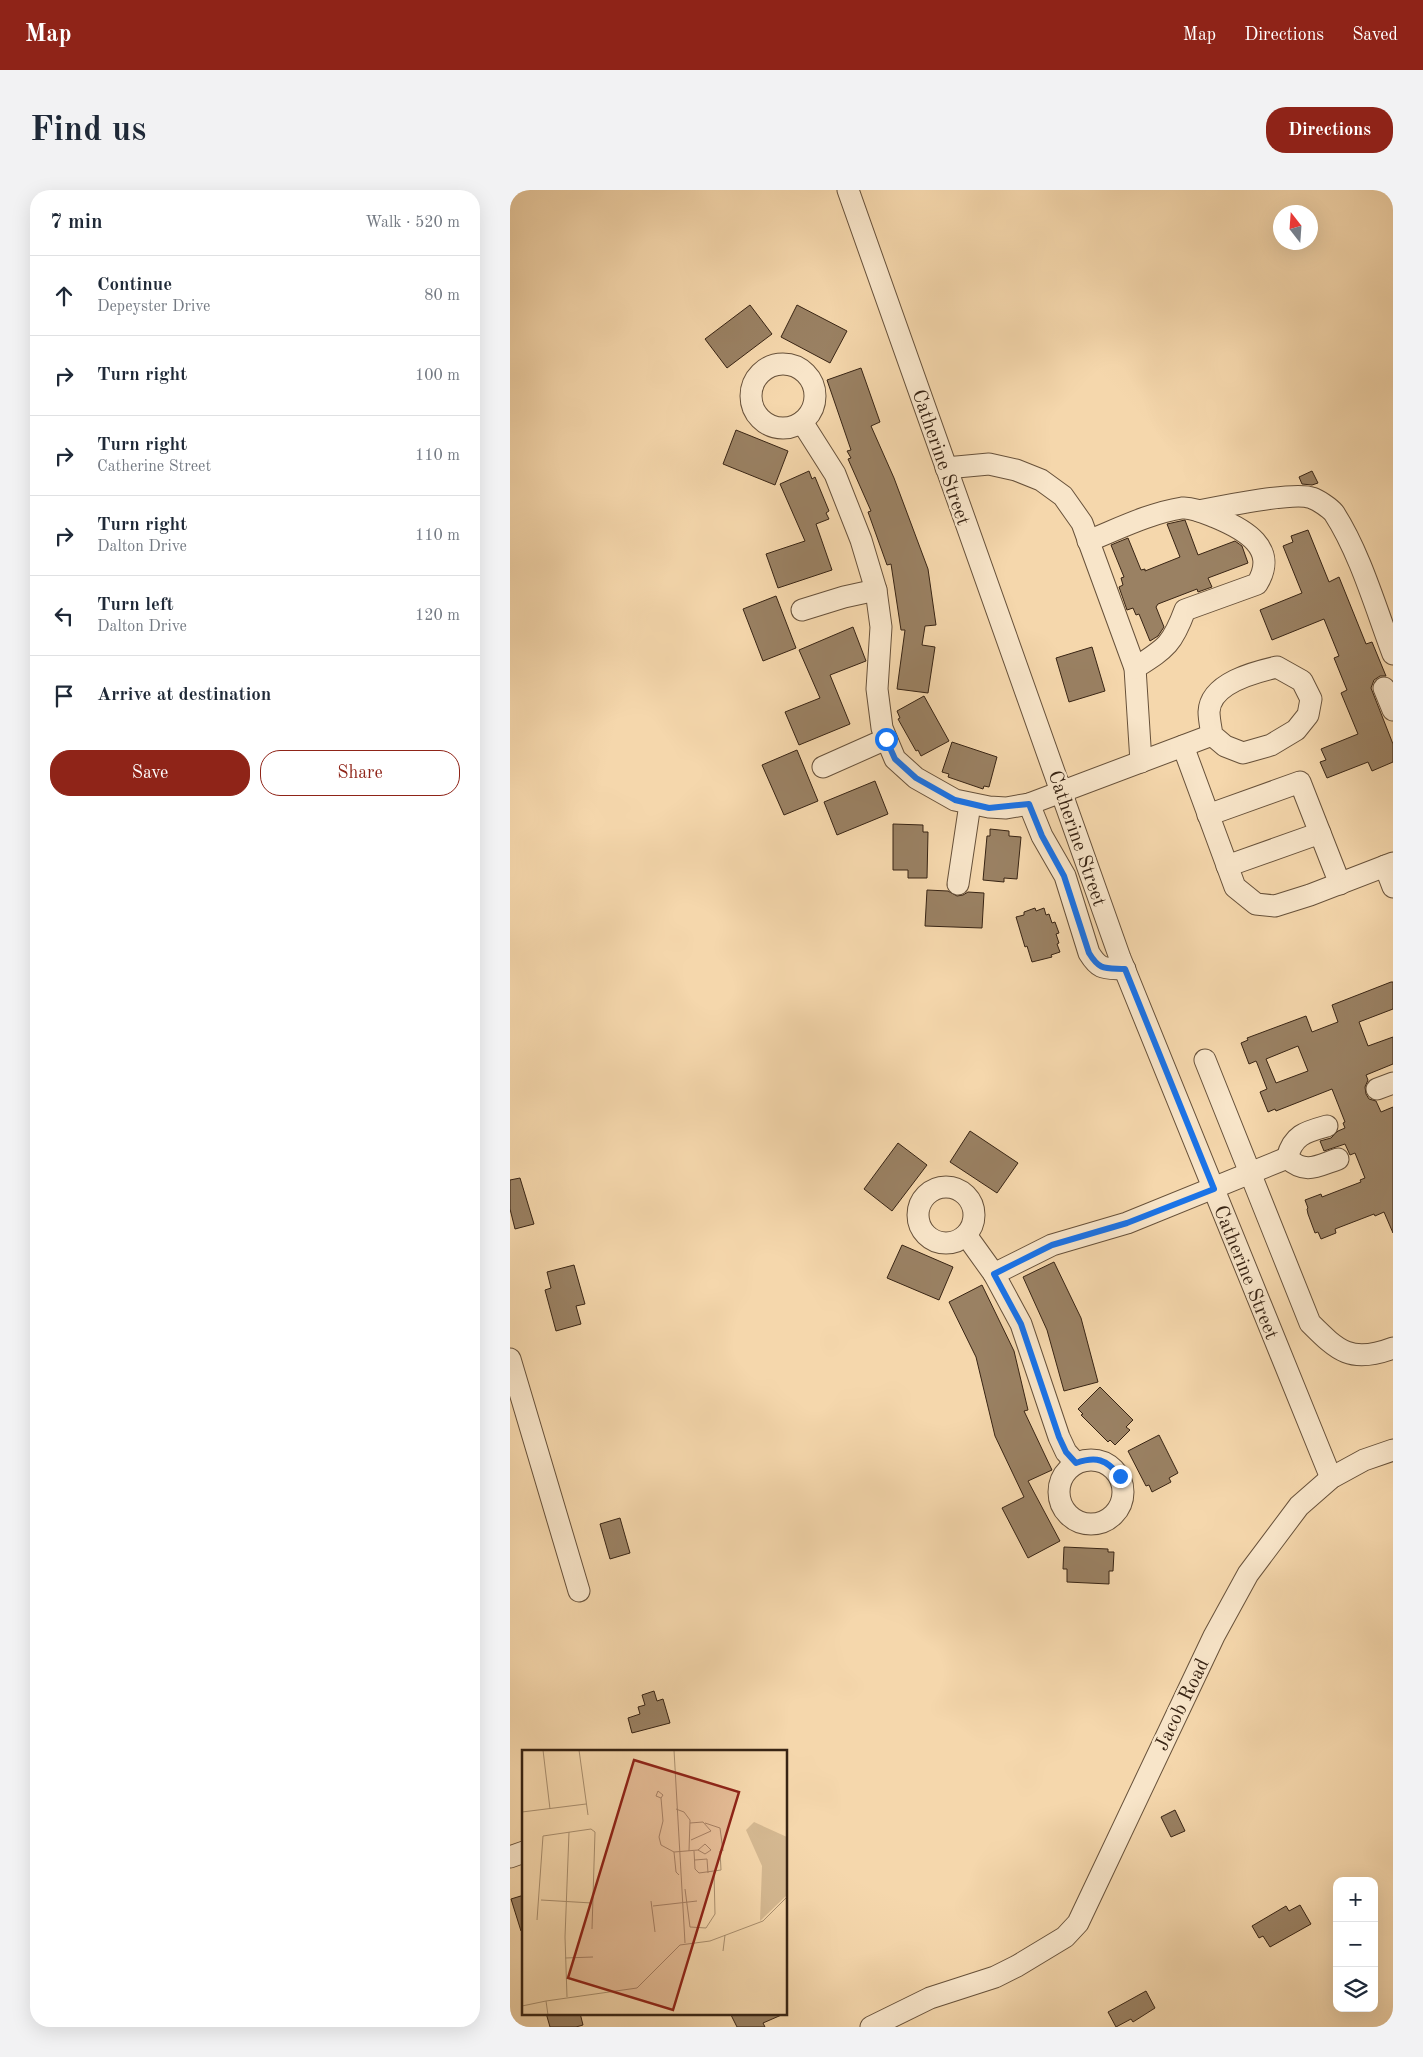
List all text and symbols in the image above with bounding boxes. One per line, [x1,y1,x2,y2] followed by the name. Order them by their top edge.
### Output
[25,23,72,47] text: Map
[1183,26,1216,44] text: Map
[1244,26,1324,44] text: Directions
[1352,26,1398,44] text: Saved
[1266,107,1393,153] button: Directions
[30,113,146,148] text: Find us
[1273,205,1318,250] north arrow
[50,212,103,233] text: 7 min
[365,215,460,231] text: Walk · 520 m
[97,276,172,295] text: Continue
[50,282,78,310] icon: ahead
[424,288,460,304] text: 80 m
[97,299,210,315] text: Depeyster Drive
[50,362,78,390] icon: right
[97,366,187,385] text: Turn right
[415,368,460,384] text: 100 m
[907,387,973,528] street label: Catherine Street
[97,436,187,455] text: Turn right
[50,442,78,470] icon: right
[415,448,460,464] text: 110 m
[97,459,211,475] text: Catherine Street
[97,516,187,535] text: Turn right
[50,522,78,550] icon: right
[415,528,460,544] text: 110 m
[97,539,187,555] text: Dalton Drive
[97,596,174,615] text: Turn left
[50,602,78,630] icon: left
[415,608,460,624] text: 120 m
[97,619,187,635] text: Dalton Drive
[50,682,78,710] icon: arrive
[97,686,271,705] text: Arrive at destination
[875,728,898,751] route start
[50,750,250,796] button: Save
[260,750,460,796] button: Share
[1043,768,1109,909] street label: Catherine Street
[1209,1203,1281,1343] street label: Catherine Street
[1109,1465,1132,1488] route end
[1152,1656,1214,1754] street label: Jacob Road
[522,1750,788,2014] inset map
[1333,1877,1378,2012] map controls
[1333,1877,1378,1922] button: +
[1333,1922,1378,1967] button: −
[1333,1967,1378,2012] button: layers

